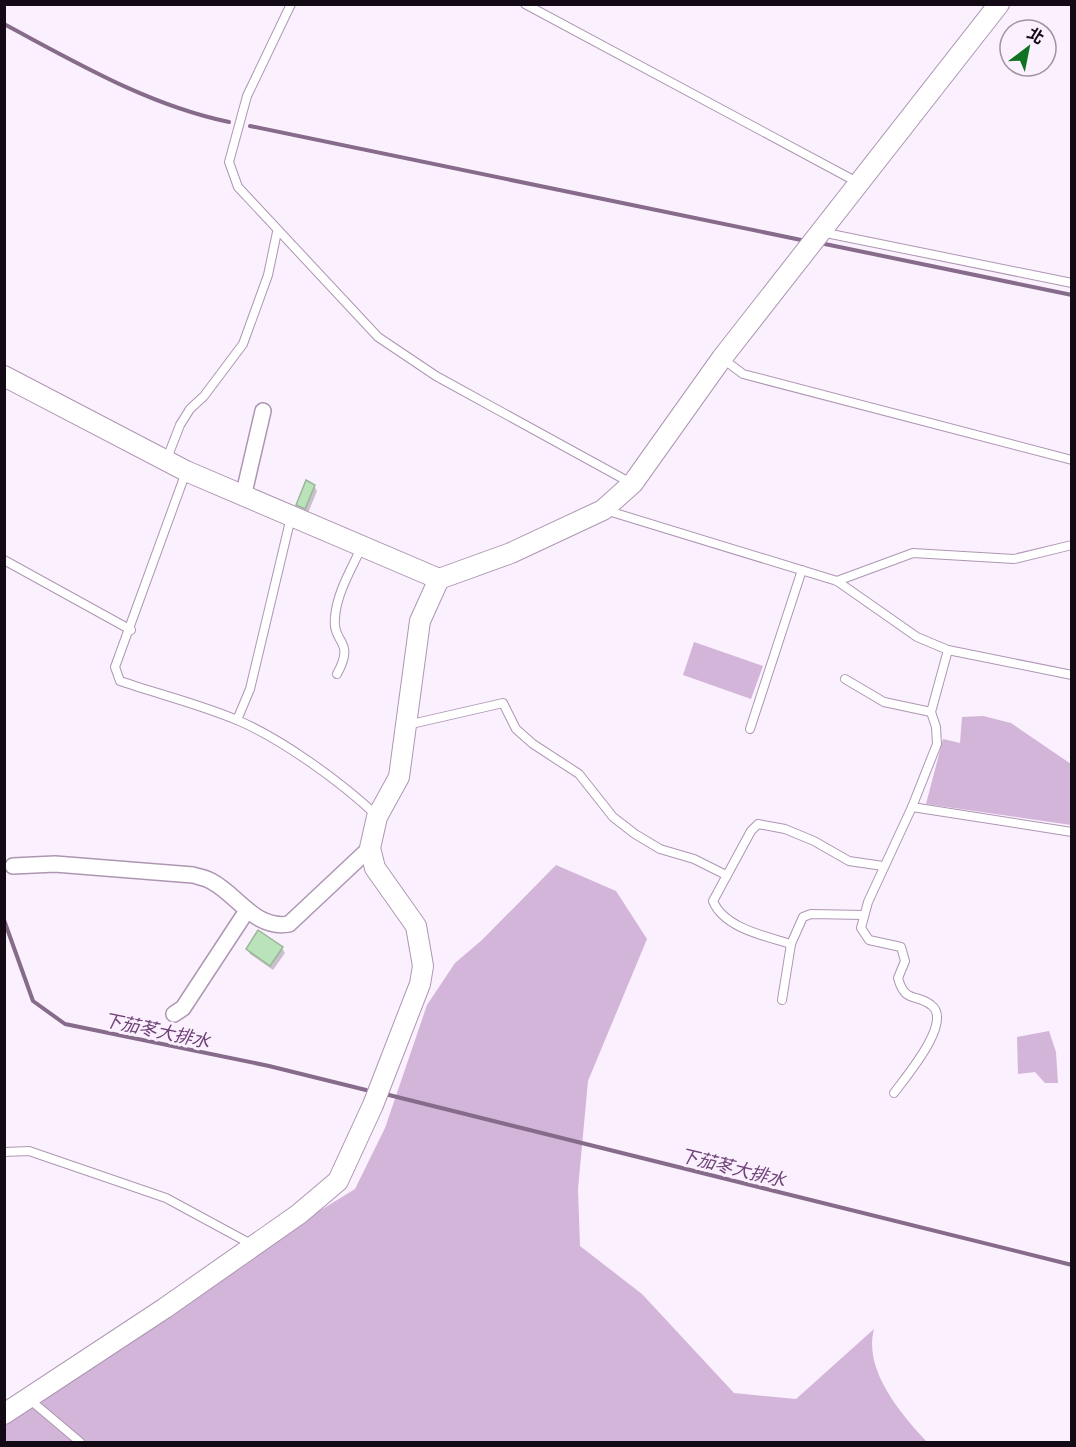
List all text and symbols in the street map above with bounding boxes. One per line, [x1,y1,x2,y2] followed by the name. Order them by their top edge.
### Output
[998,18,1058,78] north arrow
[1023,22,1049,49] text: 北
[102,1007,213,1053] water label: 下茄苳大排水
[678,1142,789,1192] water label: 下茄苳大排水

